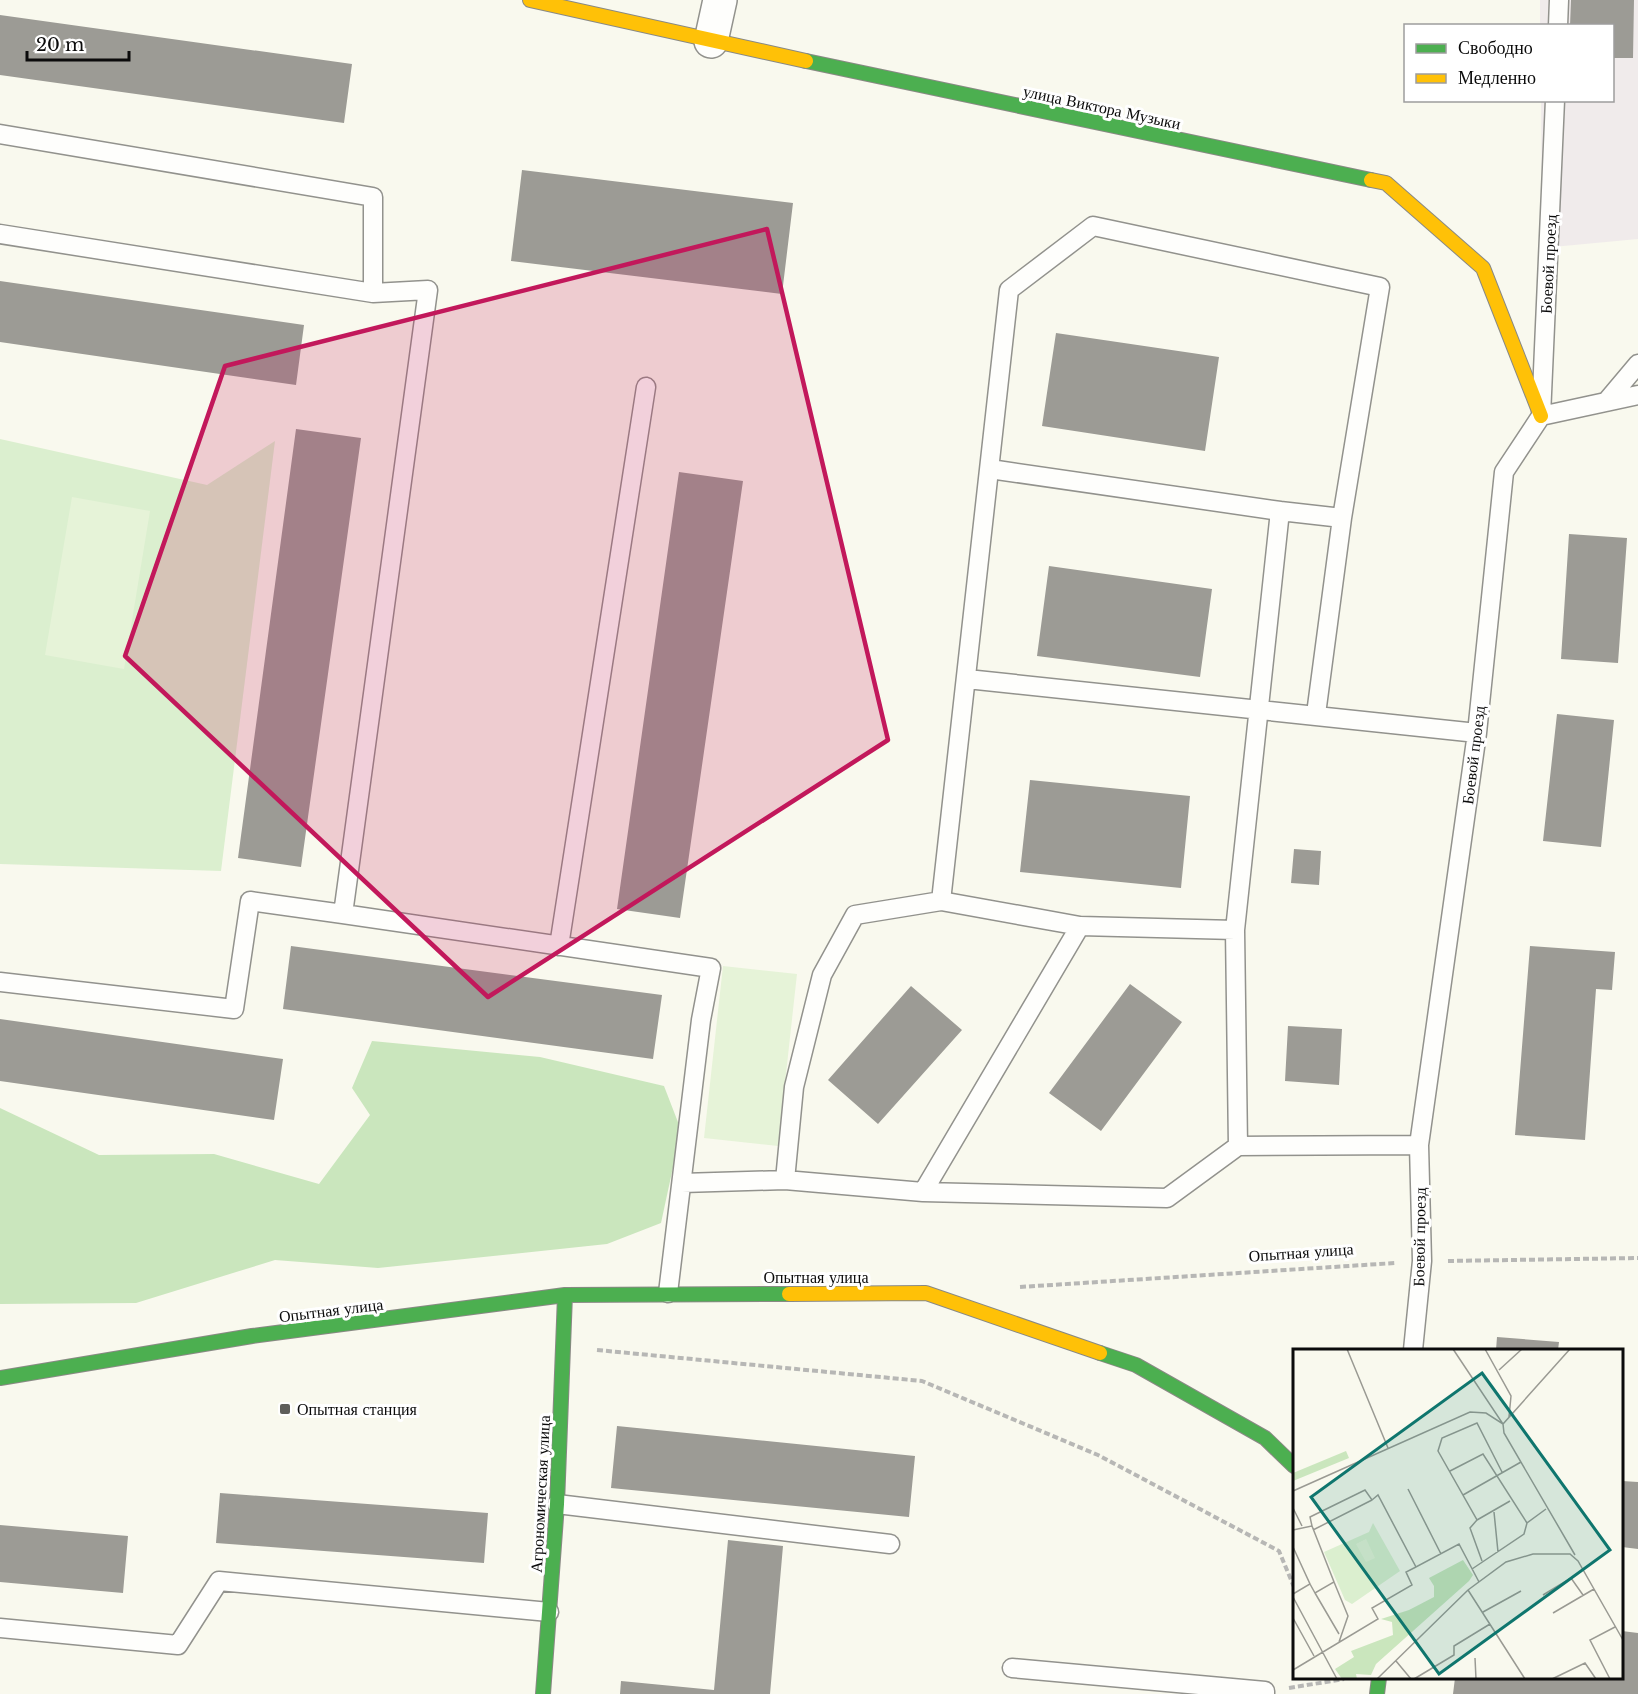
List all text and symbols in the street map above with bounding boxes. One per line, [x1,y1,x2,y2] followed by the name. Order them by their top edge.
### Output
[27,24,129,62] scale bar
[1404,24,1614,102] legend
[36,34,84,56] text: 20 m
[1458,37,1533,59] text: Свободно
[1458,67,1536,89] text: Медленно
[1021,81,1183,134] street label: улица Виктора Музыки
[1535,214,1561,314] street label: Боевой проезд
[1457,704,1489,806] street label: Боевой проезд
[1408,1187,1430,1287] street label: Боевой проезд
[1248,1238,1354,1266] street label: Опытная улица
[764,1267,868,1287] street label: Опытная улица
[278,1294,384,1326] street label: Опытная улица
[1293,1349,1623,1679] inset map
[297,1399,418,1419] place label: Опытная станция
[278,1402,292,1416] marker: Опытная станция
[526,1415,554,1573] street label: Агрономическая улица

